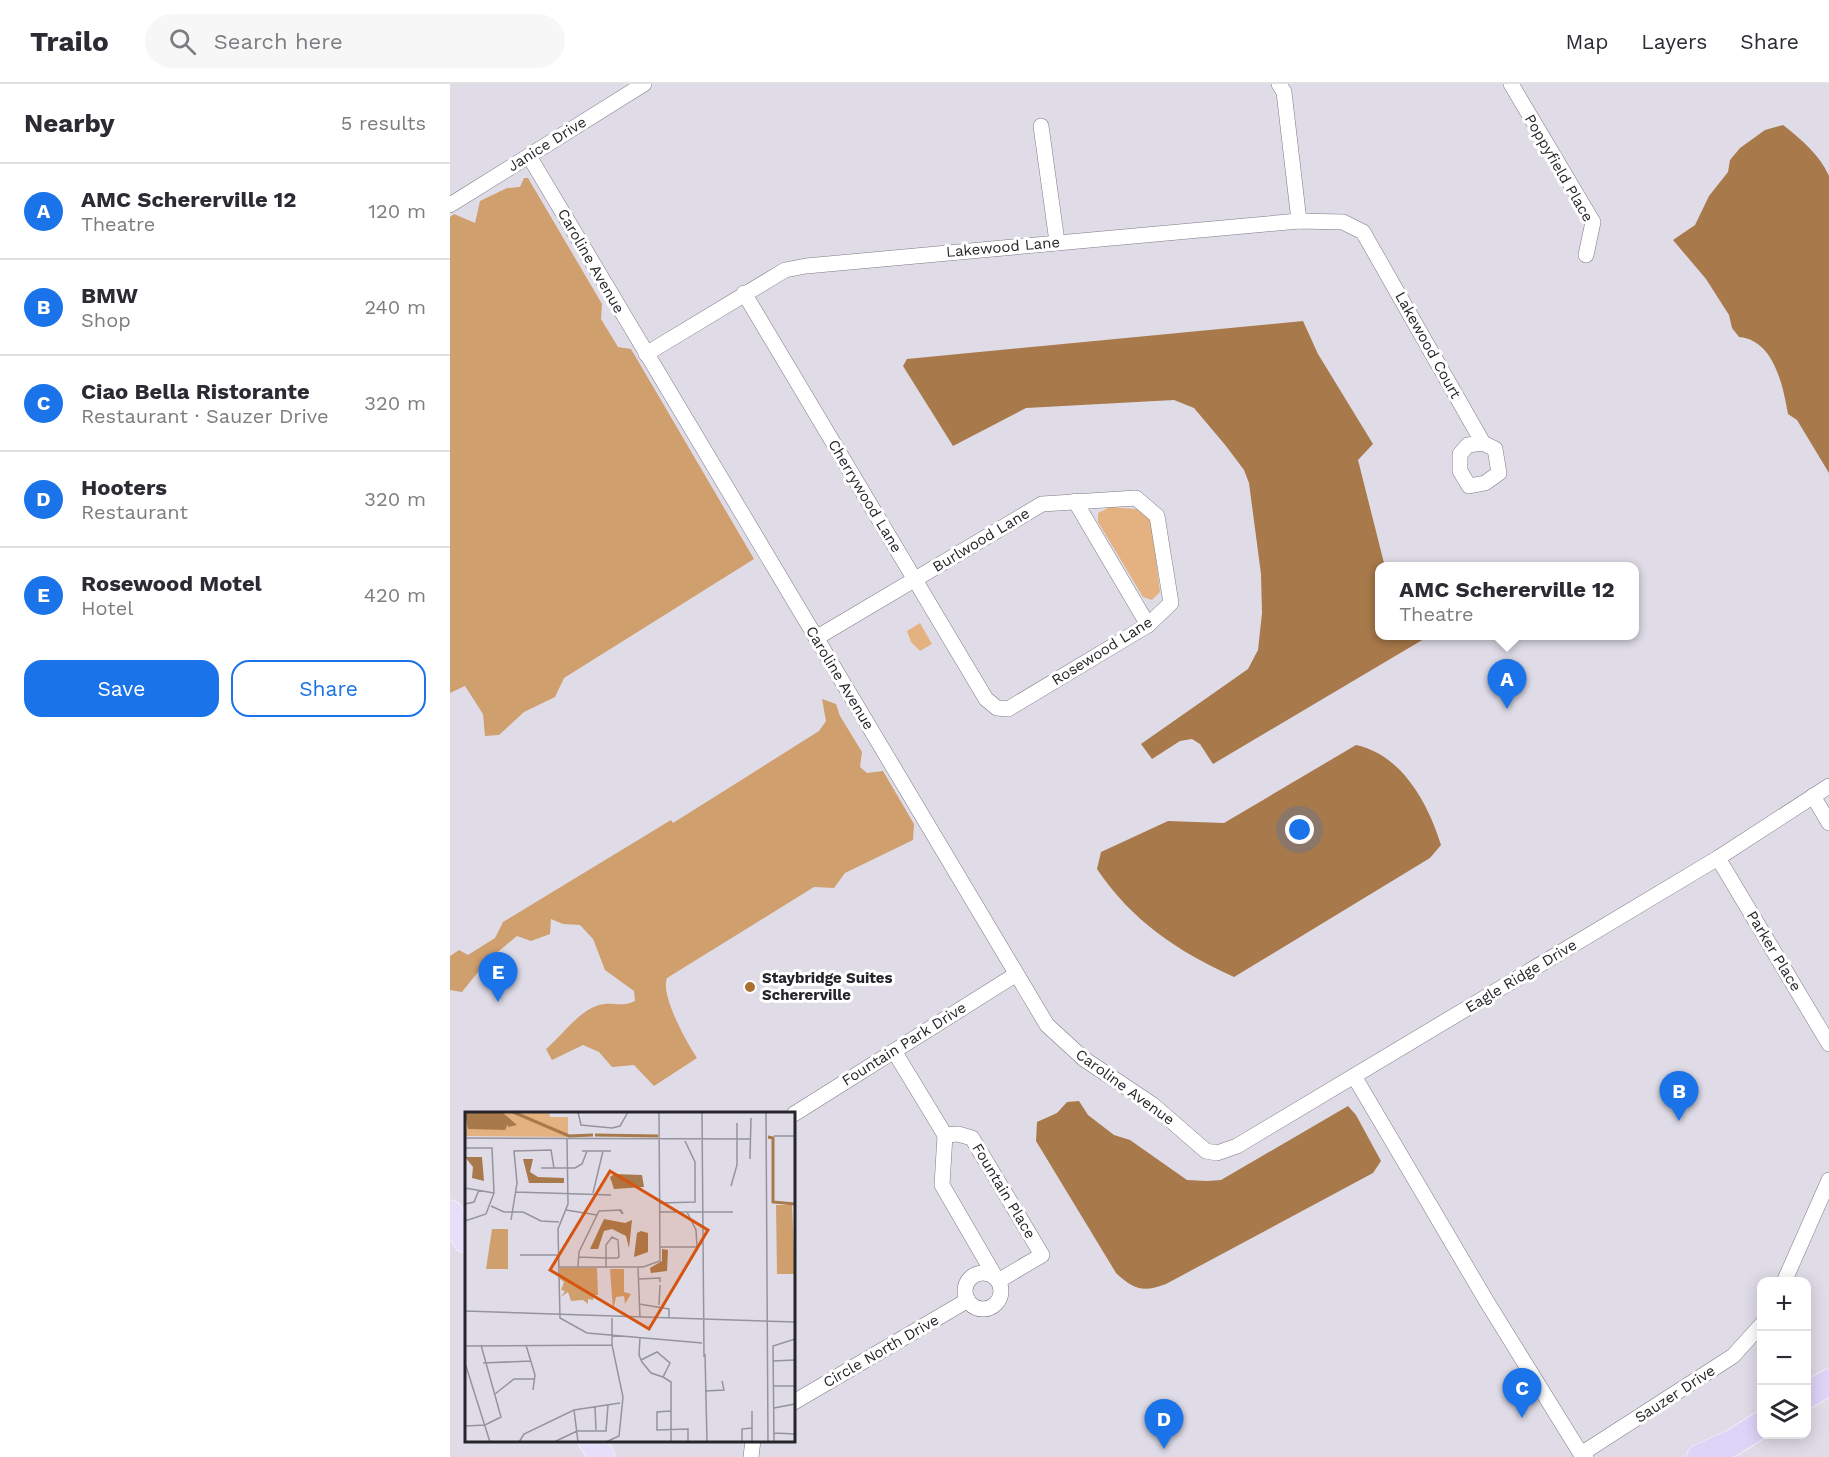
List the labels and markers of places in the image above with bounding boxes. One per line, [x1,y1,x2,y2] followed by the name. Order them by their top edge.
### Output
[1488,660,1526,709] pin: A
[478,952,518,1002] pin: E
[762,969,893,1004] place label: Staybridge Suites Schererville
[743,980,757,994] marker: Staybridge Suites Schererville
[1660,1072,1698,1121] pin: B
[1502,1368,1542,1418] pin: C
[1144,1400,1184,1449] pin: D

